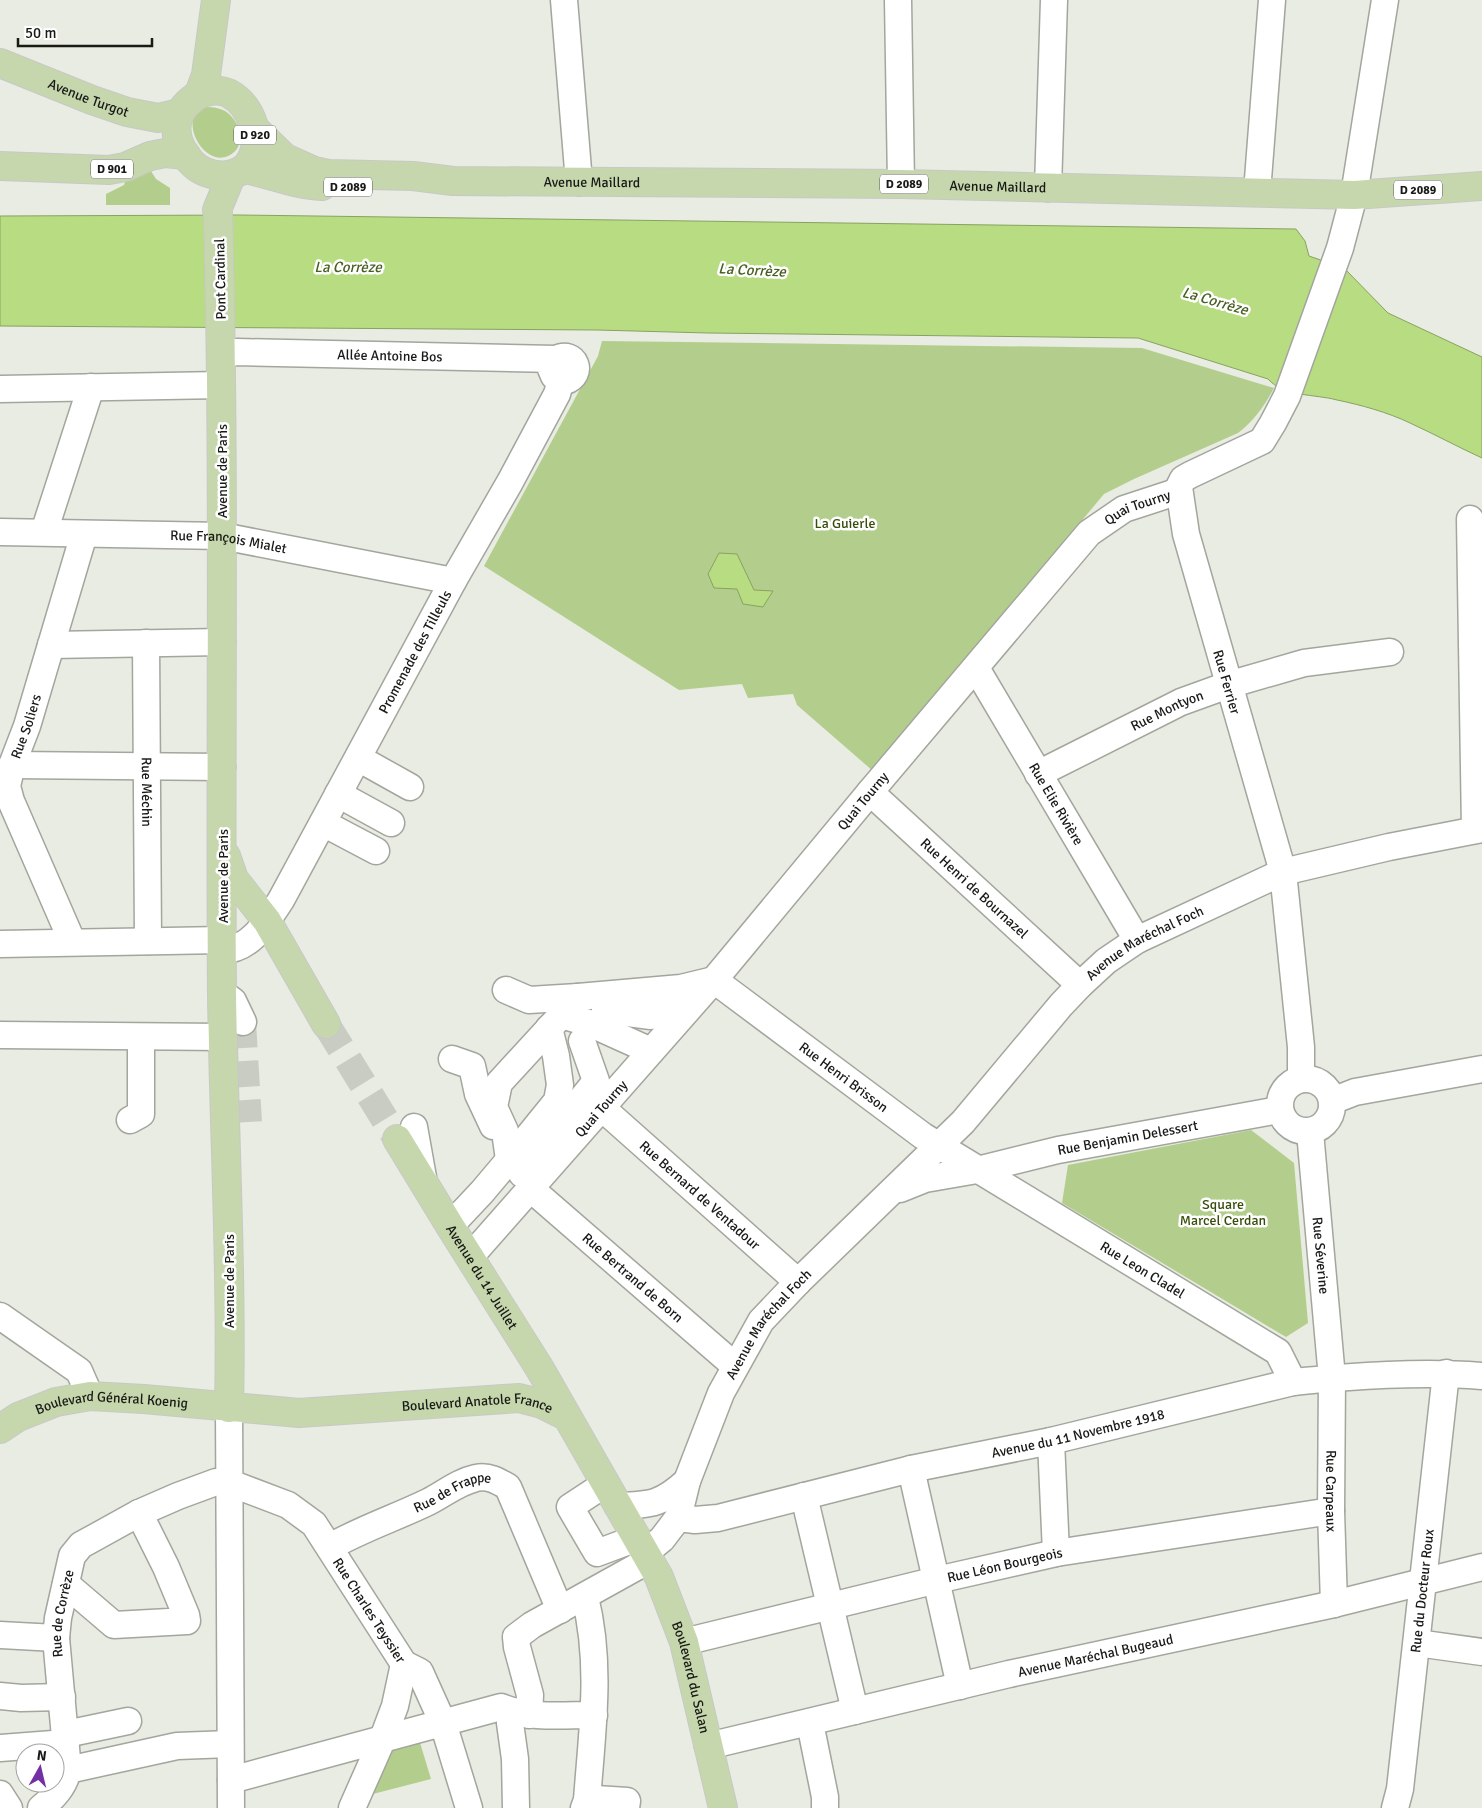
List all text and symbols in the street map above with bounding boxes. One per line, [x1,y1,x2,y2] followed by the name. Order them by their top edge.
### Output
[18,15,151,47] scale bar
[25,24,56,42] text: 50 m
[45,75,131,121] street label: Avenue Turgot
[234,126,276,144] road number: D 920
[91,160,133,178] road number: D 901
[543,174,640,191] street label: Avenue Maillard
[880,174,928,193] road number: D 2089
[949,177,1046,197] street label: Avenue Maillard
[324,178,372,196] road number: D 2089
[1394,180,1442,200] road number: D 2089
[211,238,230,320] street label: Pont Cardinal
[314,258,383,276] water label: La Corrèze
[718,259,788,281] water label: La Corrèze
[1180,283,1251,319] water label: La Corrèze
[337,346,443,366] street label: Allée Antoine Bos
[214,424,231,518] street label: Avenue de Paris
[1101,486,1173,529] street label: Quai Tourny
[815,515,875,532] park label: La Guierle
[170,527,288,557] street label: Rue François Mialet
[375,587,455,717] street label: Promenade des Tilleuls
[1209,648,1244,717] street label: Rue Ferrier
[1128,687,1206,735] street label: Rue Montyon
[7,692,45,761] street label: Rue Soliers
[138,757,155,827] street label: Rue Méchin
[1025,760,1087,848] street label: Rue Elie Rivière
[834,768,893,834] street label: Quai Tourny
[215,829,232,923] street label: Avenue de Paris
[917,835,1032,942] street label: Rue Henri de Bournazel
[1083,902,1206,984] street label: Avenue Maréchal Foch
[796,1039,891,1116] street label: Rue Henri Brisson
[572,1076,631,1141] street label: Quai Tourny
[1056,1117,1200,1159] street label: Rue Benjamin Delessert
[636,1137,764,1254] street label: Rue Bernard de Ventadour
[1180,1196,1266,1229] park label: Square Marcel Cerdan
[1309,1216,1332,1295] street label: Rue Séverine
[442,1221,521,1333] street label: Avenue du 14 Juillet
[579,1229,687,1326] street label: Rue Bertrand de Born
[221,1234,238,1328] street label: Avenue de Paris
[1097,1238,1188,1302] street label: Rue Leon Cladel
[722,1266,815,1382] street label: Avenue Maréchal Foch
[33,1388,189,1418] street label: Boulevard Général Koenig
[401,1390,556,1417] street label: Boulevard Anatole France
[990,1406,1166,1462] street label: Avenue du 11 Novembre 1918
[1322,1450,1340,1533] street label: Rue Carpeaux
[411,1469,493,1517] street label: Rue de Frappe
[1407,1528,1438,1654] street label: Rue du Docteur Roux
[946,1544,1064,1586] street label: Rue Léon Bourgeois
[329,1555,410,1667] street label: Rue Charles Teyssier
[48,1568,78,1658] street label: Rue de Corrèze
[668,1619,713,1735] street label: Boulevard du Salan
[1016,1631,1175,1681] street label: Avenue Maréchal Bugeaud
[15,1743,65,1793] north arrow
[36,1747,48,1765] text: N

